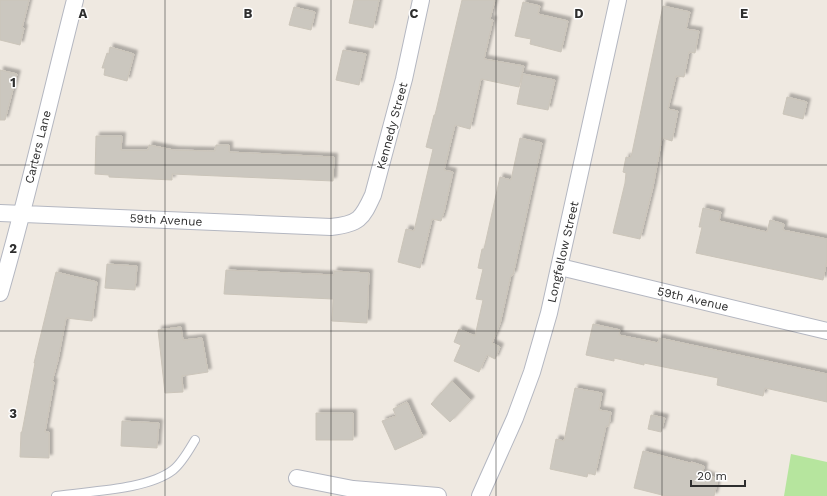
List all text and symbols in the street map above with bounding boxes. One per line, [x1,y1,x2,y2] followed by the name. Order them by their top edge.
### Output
[79,6,88,21] text: A
[244,6,253,21] text: B
[410,6,419,21] text: C
[574,6,584,21] text: D
[740,6,748,21] text: E
[10,75,16,90] text: 1
[374,81,410,171] street label: Kennedy Street
[22,109,54,185] street label: Carters Lane
[545,200,581,304] street label: Longfellow Street
[129,211,203,229] street label: 59th Avenue
[9,241,17,256] text: 2
[656,284,730,314] street label: 59th Avenue
[9,406,17,421] text: 3
[691,462,745,488] scale bar
[697,469,727,483] text: 20 m

